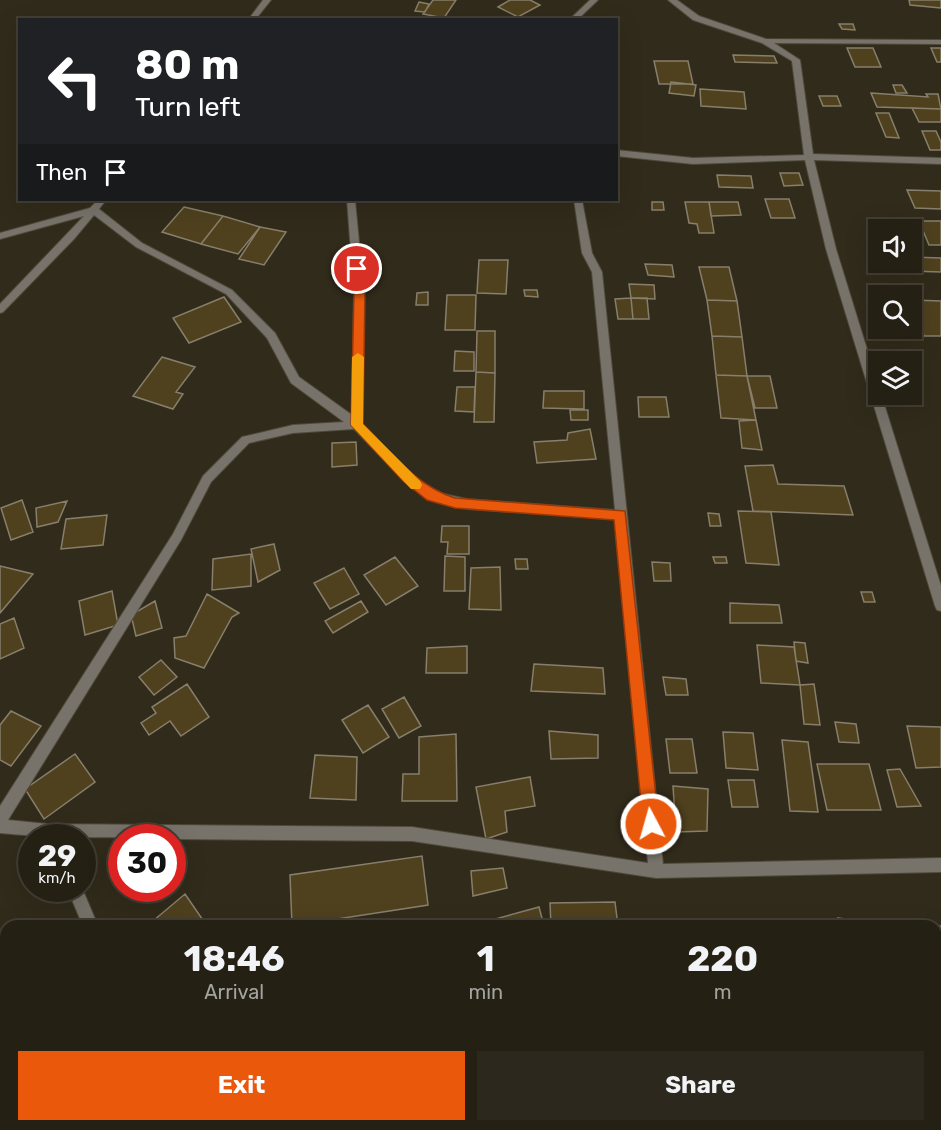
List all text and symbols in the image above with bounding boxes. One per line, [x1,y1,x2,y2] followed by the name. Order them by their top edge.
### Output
[135,40,239,90] text: 80 m
[36,42,114,120] icon: left
[135,91,240,123] text: Turn left
[99,156,132,189] icon: arrive
[36,159,87,186] text: Then
[868,219,922,405] map controls
[868,219,922,273] button: sound
[331,243,382,294] pin
[340,252,373,285] icon: arrive
[868,285,922,339] button: search
[868,351,922,405] button: layers
[619,792,683,856] position arrow
[108,824,186,902] speed limit sign: 30
[38,838,76,874] text: 29
[38,869,76,887] text: km/h
[184,937,285,980] text: 18:46
[477,937,495,980] text: 1
[687,937,758,980] text: 220
[204,980,264,1004] text: Arrival
[468,980,503,1004] text: min
[714,980,731,1004] text: m
[18,1051,465,1120] button: Exit
[477,1051,924,1120] button: Share

